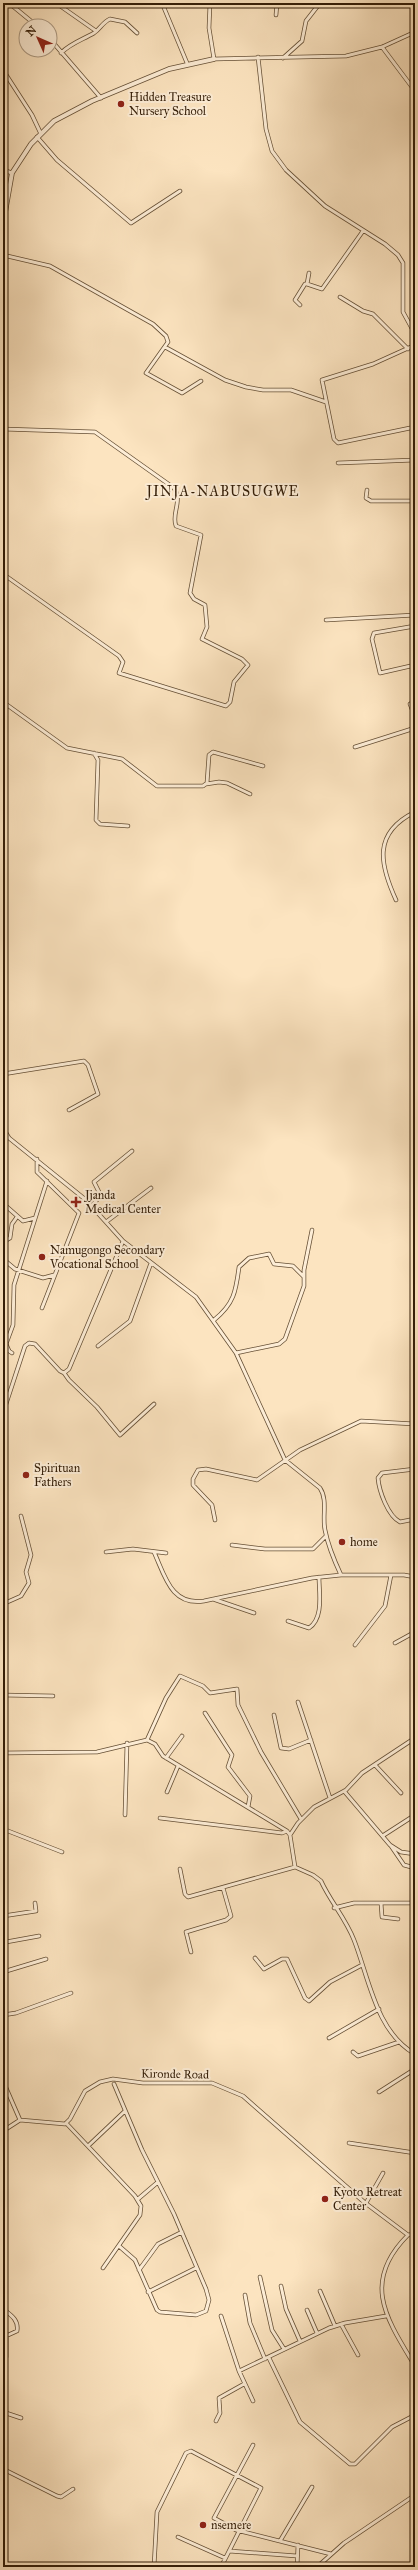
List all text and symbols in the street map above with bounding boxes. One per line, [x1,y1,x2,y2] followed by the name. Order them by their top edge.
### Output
[18,18,58,58] north arrow
[23,23,40,39] text: N
[129,90,211,118] place label: Hidden Treasure Nursery School
[116,99,126,109] marker: Hidden Treasure Nursery School
[144,483,300,501] district label: JINJA-NABUSUGWE
[83,1188,161,1216] place label: Jjanda Medical Center
[70,1196,82,1208] marker: Jjanda Medical Center
[49,1243,165,1271] place label: Namugongo Secondary Vocational School
[37,1252,47,1262] marker: Namugongo Secondary Vocational School
[34,1461,81,1489] place label: Spirituan Fathers
[21,1470,31,1480] marker: Spirituan Fathers
[350,1535,378,1549] place label: home
[337,1537,347,1547] marker: home
[141,2066,209,2082] street label: Kironde Road
[333,2185,403,2213] place label: Kyoto Retreat Center
[320,2194,330,2204] marker: Kyoto Retreat Center
[211,2518,251,2532] place label: nsemere
[198,2520,208,2530] marker: nsemere

